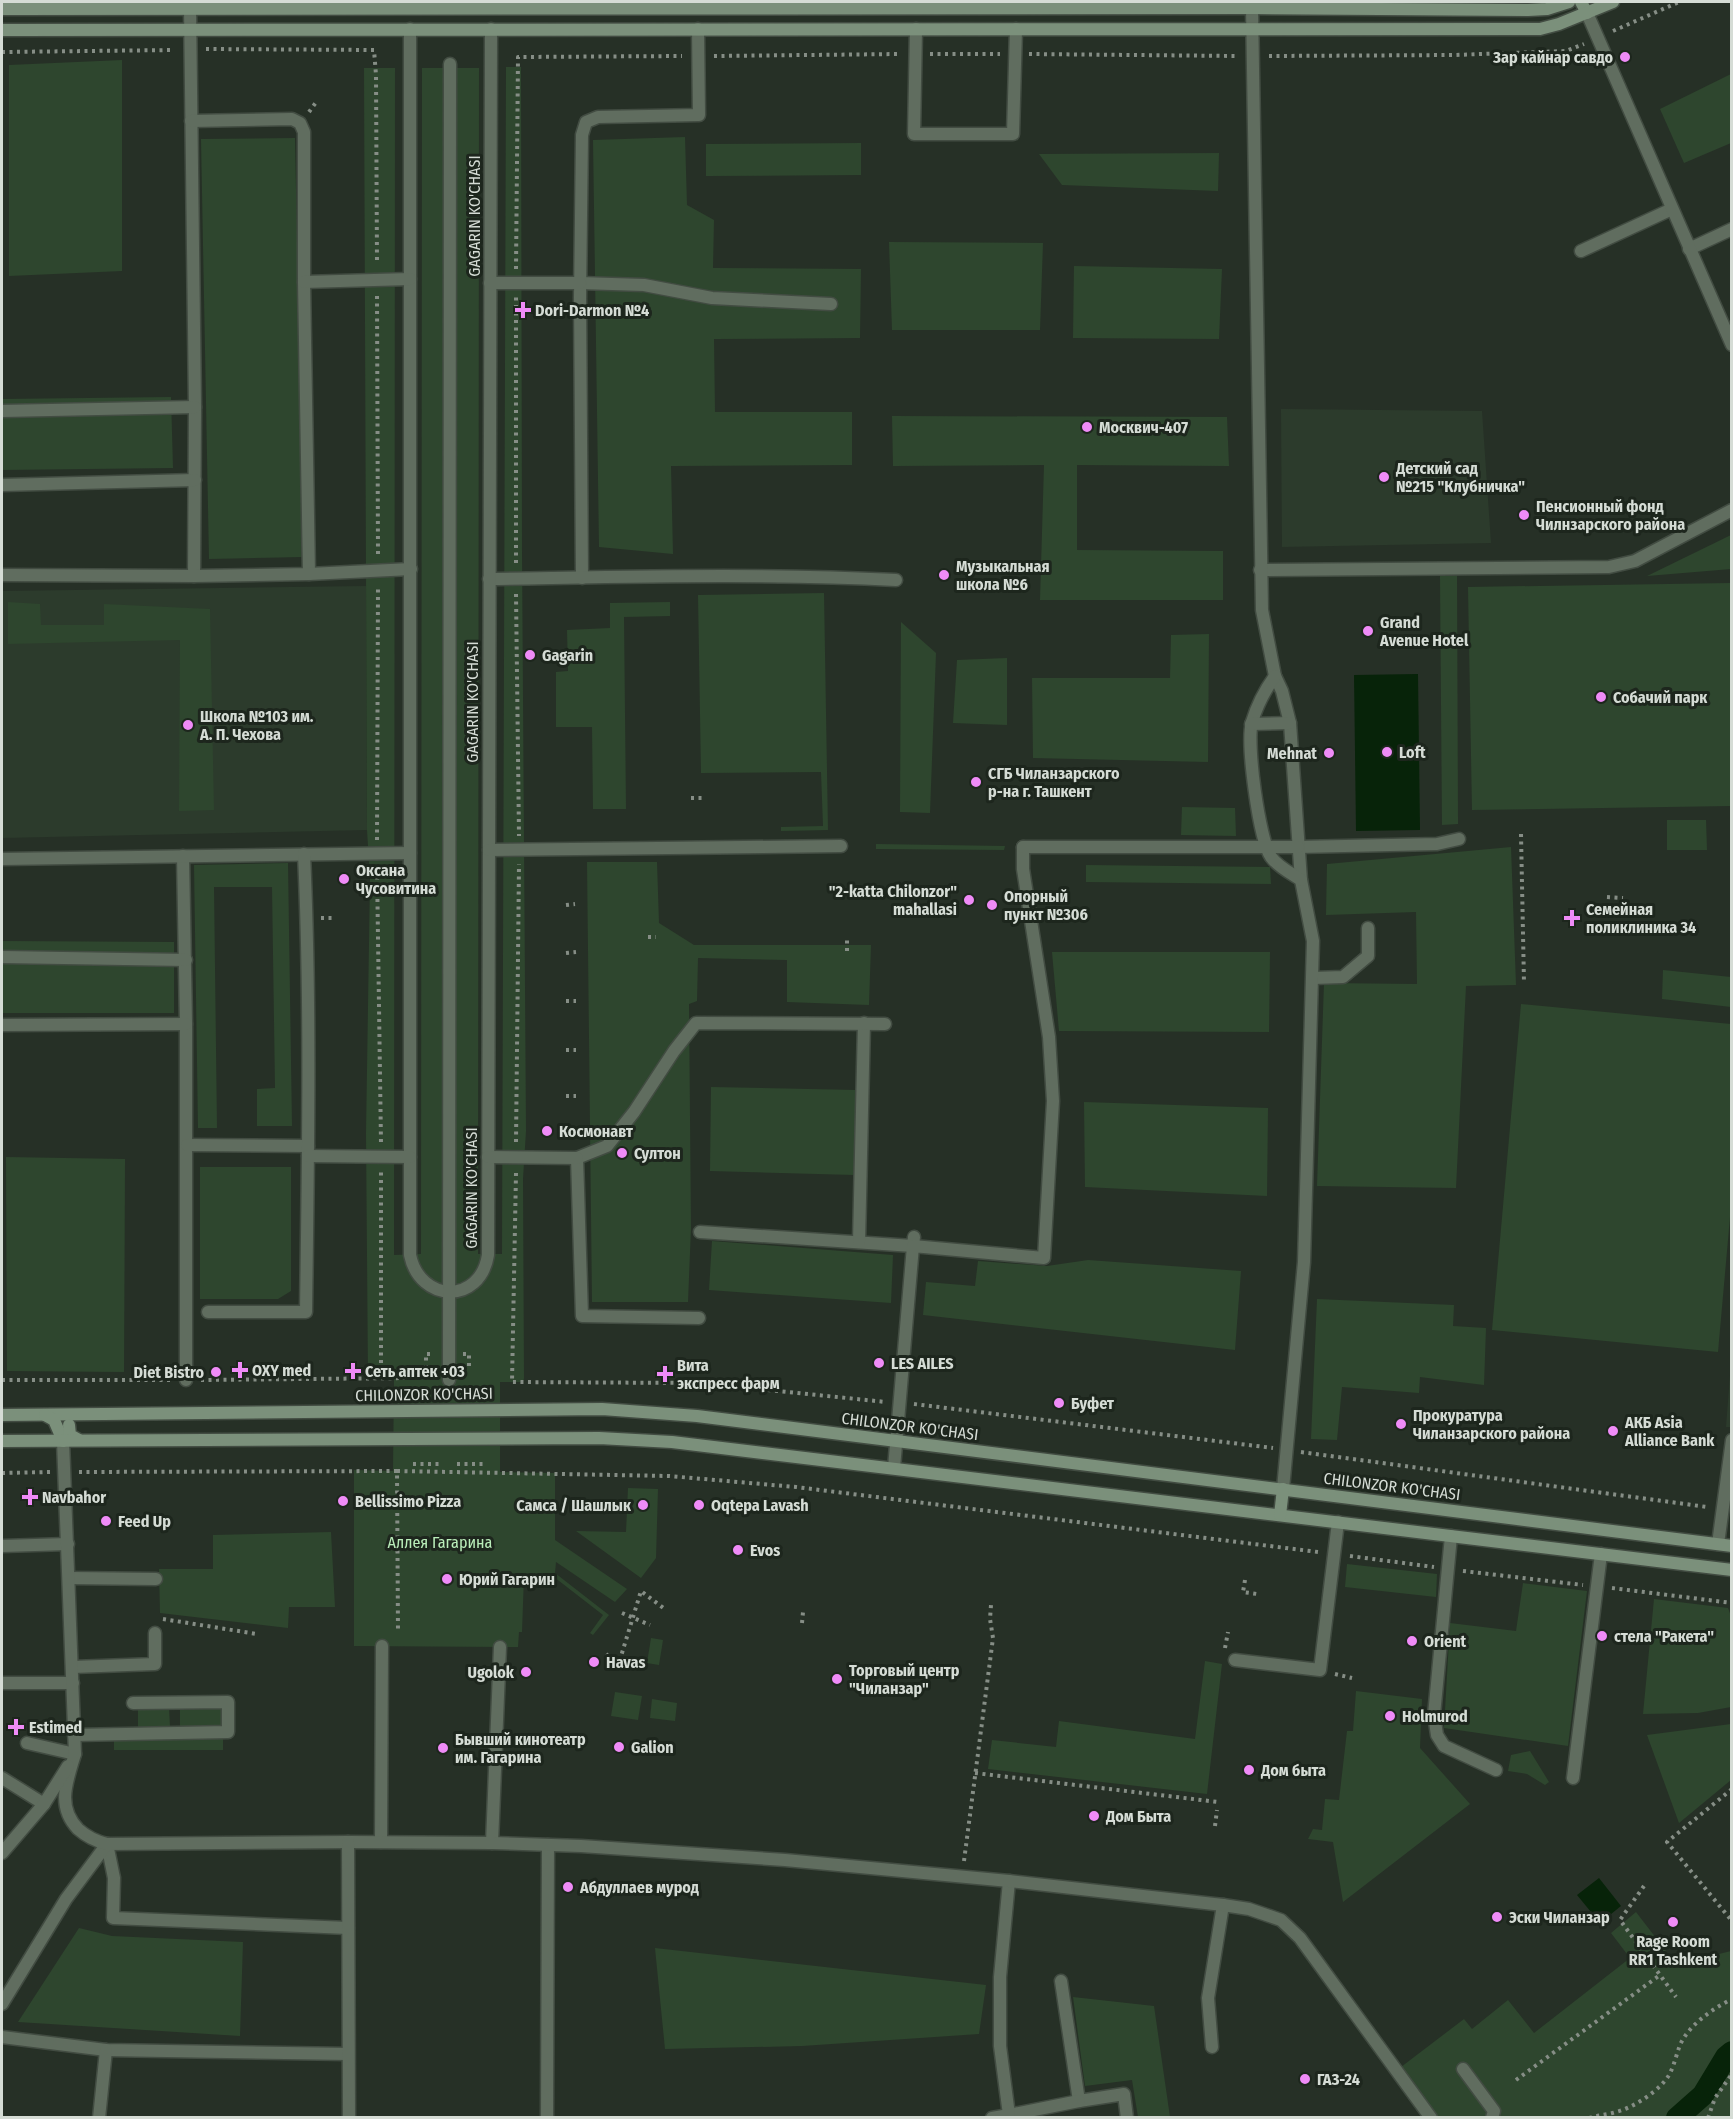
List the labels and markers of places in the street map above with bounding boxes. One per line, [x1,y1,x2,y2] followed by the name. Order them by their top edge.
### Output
[1492,48,1613,67] place label: Зар кайнар савдо
[1618,50,1632,64] marker: Зар кайнар савдо
[535,301,649,320] place label: Dori-Darmon №4
[516,303,530,317] marker: Dori-Darmon №4
[1099,418,1188,437] place label: Москвич-407
[1080,420,1094,434] marker: Москвич-407
[1395,459,1525,496] place label: Детский сад №215 "Клубничка"
[1377,470,1391,484] marker: Детский сад №215 "Клубничка"
[1536,497,1685,534] place label: Пенсионный фонд Чилнзарского района
[1517,508,1531,522] marker: Пенсионный фонд Чилнзарского района
[956,557,1050,594] place label: Mузыкальная школа №6
[937,568,951,582] marker: Mузыкальная школа №6
[1379,613,1469,650] place label: Grand Avenue Hotel
[1361,624,1375,638] marker: Grand Avenue Hotel
[542,646,593,665] place label: Gagarin
[523,648,537,662] marker: Gagarin
[1613,688,1708,707] place label: Собачий парк
[1594,690,1608,704] marker: Собачий парк
[199,707,314,744] place label: Школа №103 им. А. П. Чехова
[181,718,195,732] marker: Школа №103 им. А. П. Чехова
[1399,743,1426,762] place label: Loft
[1267,744,1317,763] place label: Mehnat
[1380,745,1394,759] marker: Loft
[1322,746,1336,760] marker: Mehnat
[988,764,1120,801] place label: СГБ Чиланзарского р-на г. Ташкент
[969,775,983,789] marker: СГБ Чиланзарского р-на г. Ташкент
[356,861,436,898] place label: Оксана Чусовитина
[337,872,351,886] marker: Оксана Чусовитина
[829,882,957,919] place label: "2-katta Chilonzor" mahallasi
[1004,887,1088,924] place label: Опорный пункт №306
[962,893,976,907] marker: "2-katta Chilonzor" mahallasi
[985,898,999,912] marker: Опорный пункт №306
[1586,900,1696,937] place label: Семейная поликлиника 34
[1563,909,1581,927] marker: Семейная поликлиника 34
[559,1122,633,1141] place label: Космонавт
[540,1124,554,1138] marker: Космонавт
[634,1144,681,1163] place label: Султон
[615,1146,629,1160] marker: Султон
[891,1354,954,1373] place label: LES AILES
[677,1356,780,1393] place label: Вита экспресс фарм
[872,1356,886,1370] marker: LES AILES
[252,1361,311,1380] place label: OXY med
[365,1362,465,1381] place label: Сеть аптек +03
[134,1363,204,1382] place label: Diet Bistro
[233,1363,247,1377] marker: OXY med
[346,1364,360,1378] marker: Сеть аптек +03
[209,1365,223,1379] marker: Diet Bistro
[658,1367,672,1381] marker: Вита экспресс фарм
[1071,1394,1114,1413] place label: Буфет
[1052,1396,1066,1410] marker: Буфет
[1413,1406,1570,1443] place label: Прокуратура Чиланзарского района
[1624,1413,1715,1450] place label: АКБ Asia Alliance Bank
[1394,1417,1408,1431] marker: Прокуратура Чиланзарского района
[1606,1424,1620,1438] marker: АКБ Asia Alliance Bank
[42,1488,106,1507] place label: Navbahor
[23,1490,37,1504] marker: Navbahor
[355,1492,461,1511] place label: Bellissimo Pizza
[336,1494,350,1508] marker: Bellissimo Pizza
[516,1496,632,1515] place label: Самса / Шашлык
[711,1496,809,1515] place label: Oqtepa Lavash
[636,1498,650,1512] marker: Самса / Шашлык
[692,1498,706,1512] marker: Oqtepa Lavash
[118,1512,171,1531] place label: Feed Up
[99,1514,113,1528] marker: Feed Up
[750,1541,780,1560] place label: Evos
[731,1543,745,1557] marker: Evos
[459,1570,555,1589] place label: Юрий Гагарин
[440,1572,454,1586] marker: Юрий Гагарин
[1614,1627,1714,1646] place label: стела "Ракета"
[1595,1629,1609,1643] marker: стела "Ракета"
[1424,1632,1467,1651] place label: Orient
[1405,1634,1419,1648] marker: Orient
[606,1653,645,1672] place label: Havas
[587,1655,601,1669] marker: Havas
[849,1661,960,1698] place label: Торговый центр "Чиланзар"
[467,1663,515,1682] place label: Ugolok
[519,1665,533,1679] marker: Ugolok
[830,1672,844,1686] marker: Торговый центр "Чиланзар"
[1402,1707,1468,1726] place label: Holmurod
[1383,1709,1397,1723] marker: Holmurod
[7,1718,25,1736] marker: Estimed
[29,1718,82,1737] place label: Estimed
[455,1730,586,1767] place label: Бывший кинотеатр им. Гагарина
[631,1738,674,1757] place label: Galion
[612,1740,626,1754] marker: Galion
[436,1741,450,1755] marker: Бывший кинотеатр им. Гагарина
[1260,1761,1326,1780] place label: Дом быта
[1242,1763,1256,1777] marker: Дом быта
[1105,1807,1171,1826] place label: Дом Быта
[1087,1809,1101,1823] marker: Дом Быта
[579,1878,699,1897] place label: Абдуллаев мурод
[561,1880,575,1894] marker: Абдуллаев мурод
[1509,1908,1610,1927] place label: Эски Чиланзар
[1490,1910,1504,1924] marker: Эски Чиланзар
[1666,1915,1680,1929] marker: Rage Room RR1 Tashkent
[1629,1932,1718,1969] place label: Rage Room RR1 Tashkent
[1317,2070,1360,2089] place label: ГАЗ-24
[1298,2072,1312,2086] marker: ГАЗ-24

